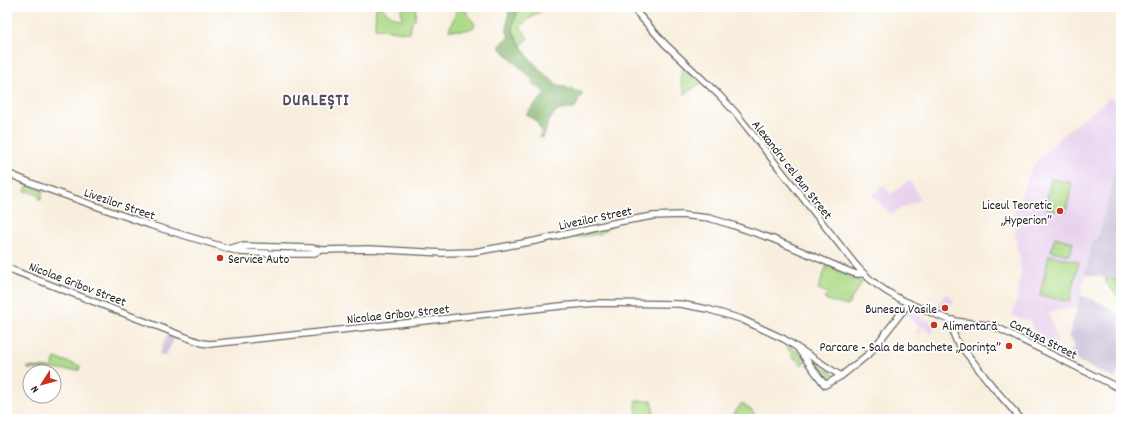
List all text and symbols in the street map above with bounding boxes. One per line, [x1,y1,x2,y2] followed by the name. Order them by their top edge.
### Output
[283,90,349,114] district label: DURLEȘTI
[746,117,836,224] street label: Alexandru cel Bun Street
[81,184,158,227] street label: Livezilor Street
[982,197,1052,231] place label: Liceul Teoretic „Hyperion”
[557,202,634,236] street label: Livezilor Street
[1055,206,1065,216] marker: Liceul Teoretic „Hyperion”
[228,251,289,270] place label: Service Auto
[215,253,225,263] marker: Service Auto
[26,258,129,313] street label: Nicolae Gribov Street
[346,301,451,330] street label: Nicolae Gribov Street
[865,301,937,320] place label: Bunescu Vasile
[940,303,950,313] marker: Bunescu Vasile
[1006,315,1080,366] street label: Cartușa Street
[942,318,998,337] place label: Alimentară
[929,320,939,330] marker: Alimentară
[820,339,1001,358] place label: Parcare - Sala de banchete „Dorința”
[1004,341,1014,351] marker: Parcare - Sala de banchete „Dorința”
[22,364,62,404] north arrow
[27,381,44,396] text: N

